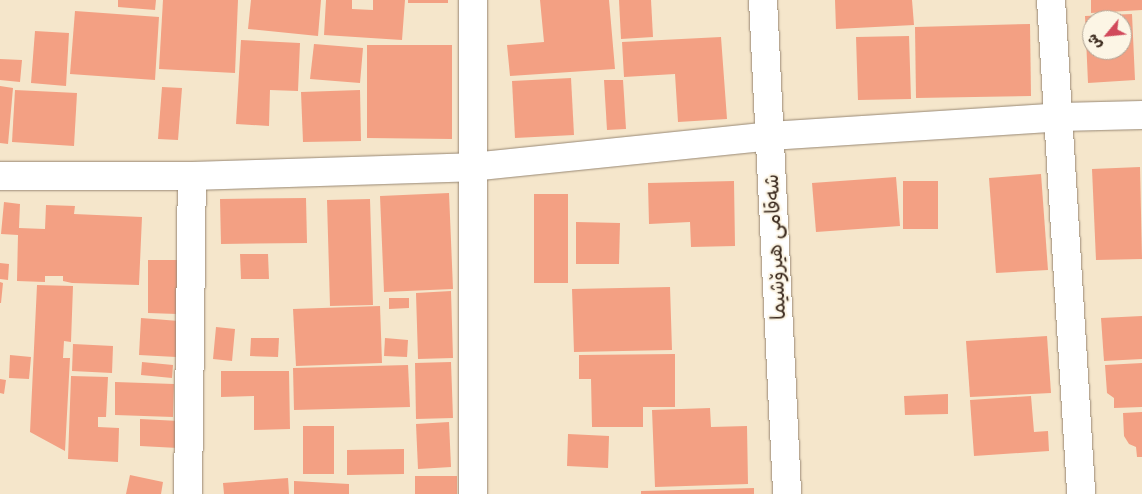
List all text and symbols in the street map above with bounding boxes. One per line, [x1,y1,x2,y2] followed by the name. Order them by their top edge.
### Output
[1082,10,1132,60] north arrow
[1083,31,1105,53] text: ش
[759,173,791,321] street label: شەقامی هیرۆشیما

